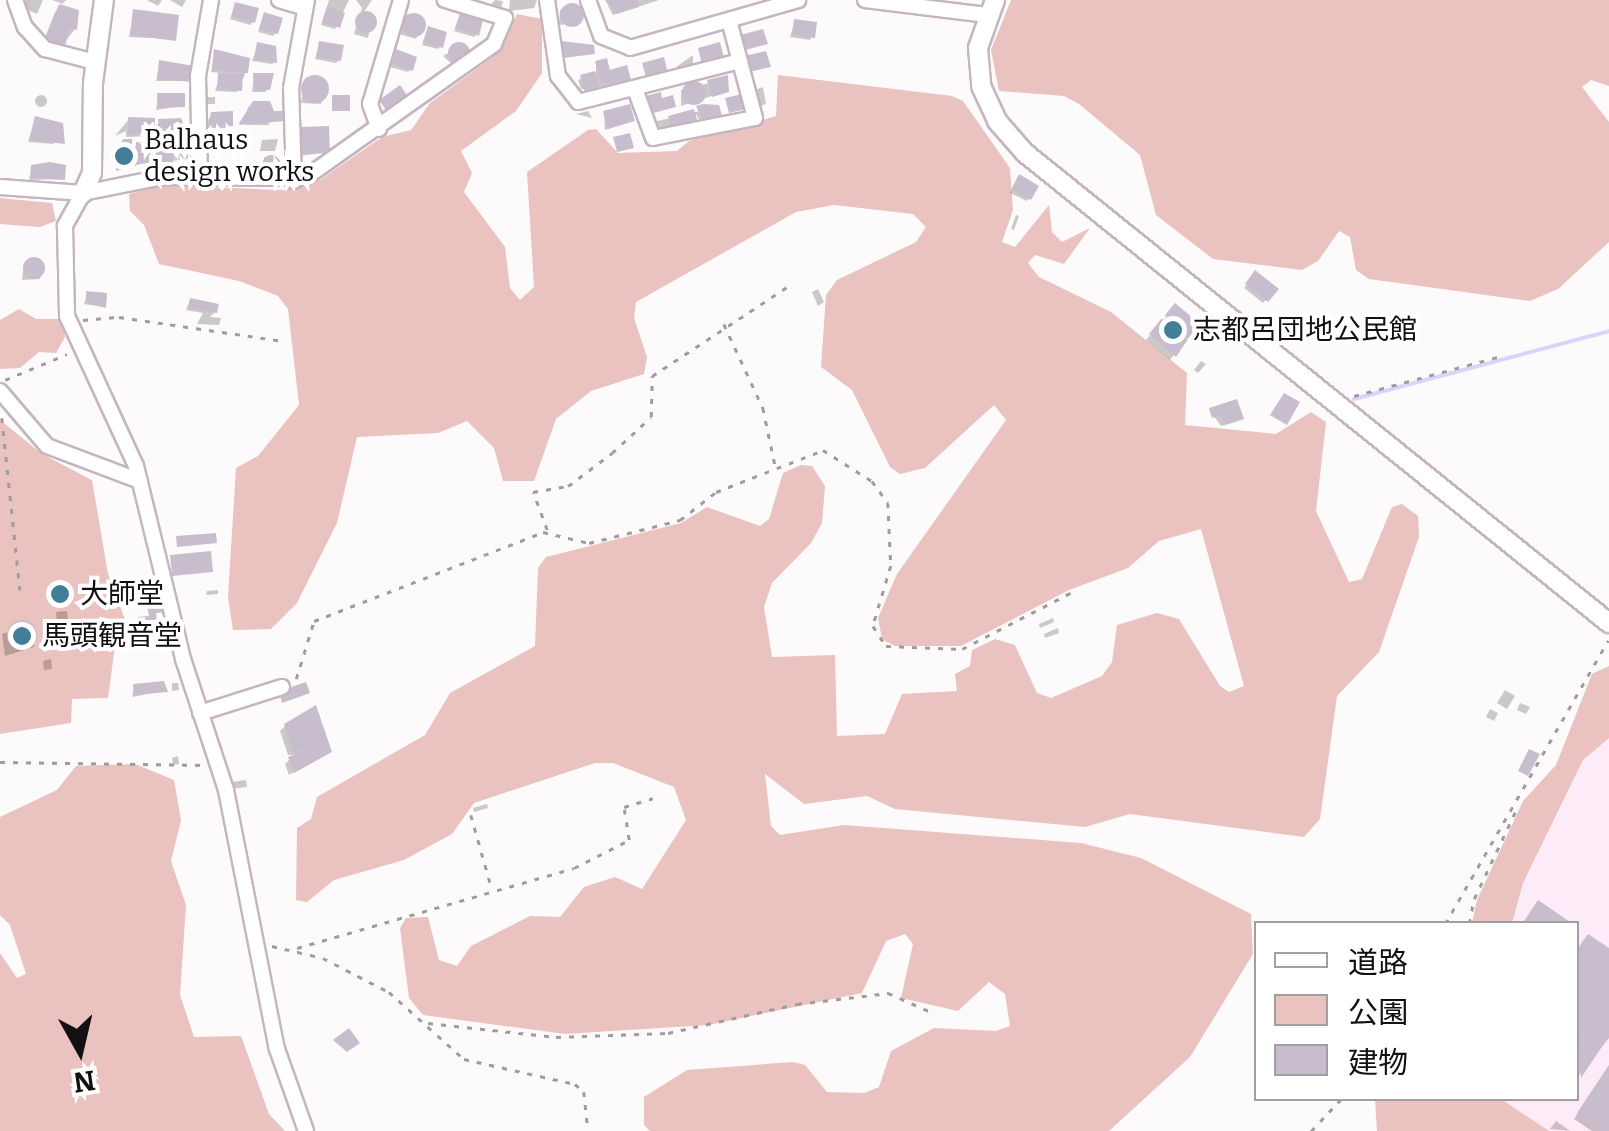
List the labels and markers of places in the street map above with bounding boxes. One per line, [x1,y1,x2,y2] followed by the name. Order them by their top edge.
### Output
[144,123,315,189] place label: Balhaus design works
[113,145,135,167] marker: Balhaus design works
[1193,313,1417,347] place label: 志都呂団地公民館
[1162,319,1184,341] marker: 志都呂団地公民館
[80,577,164,611] place label: 大師堂
[49,583,71,605] marker: 大師堂
[42,619,182,653] place label: 馬頭観音堂
[11,625,33,647] marker: 馬頭観音堂

